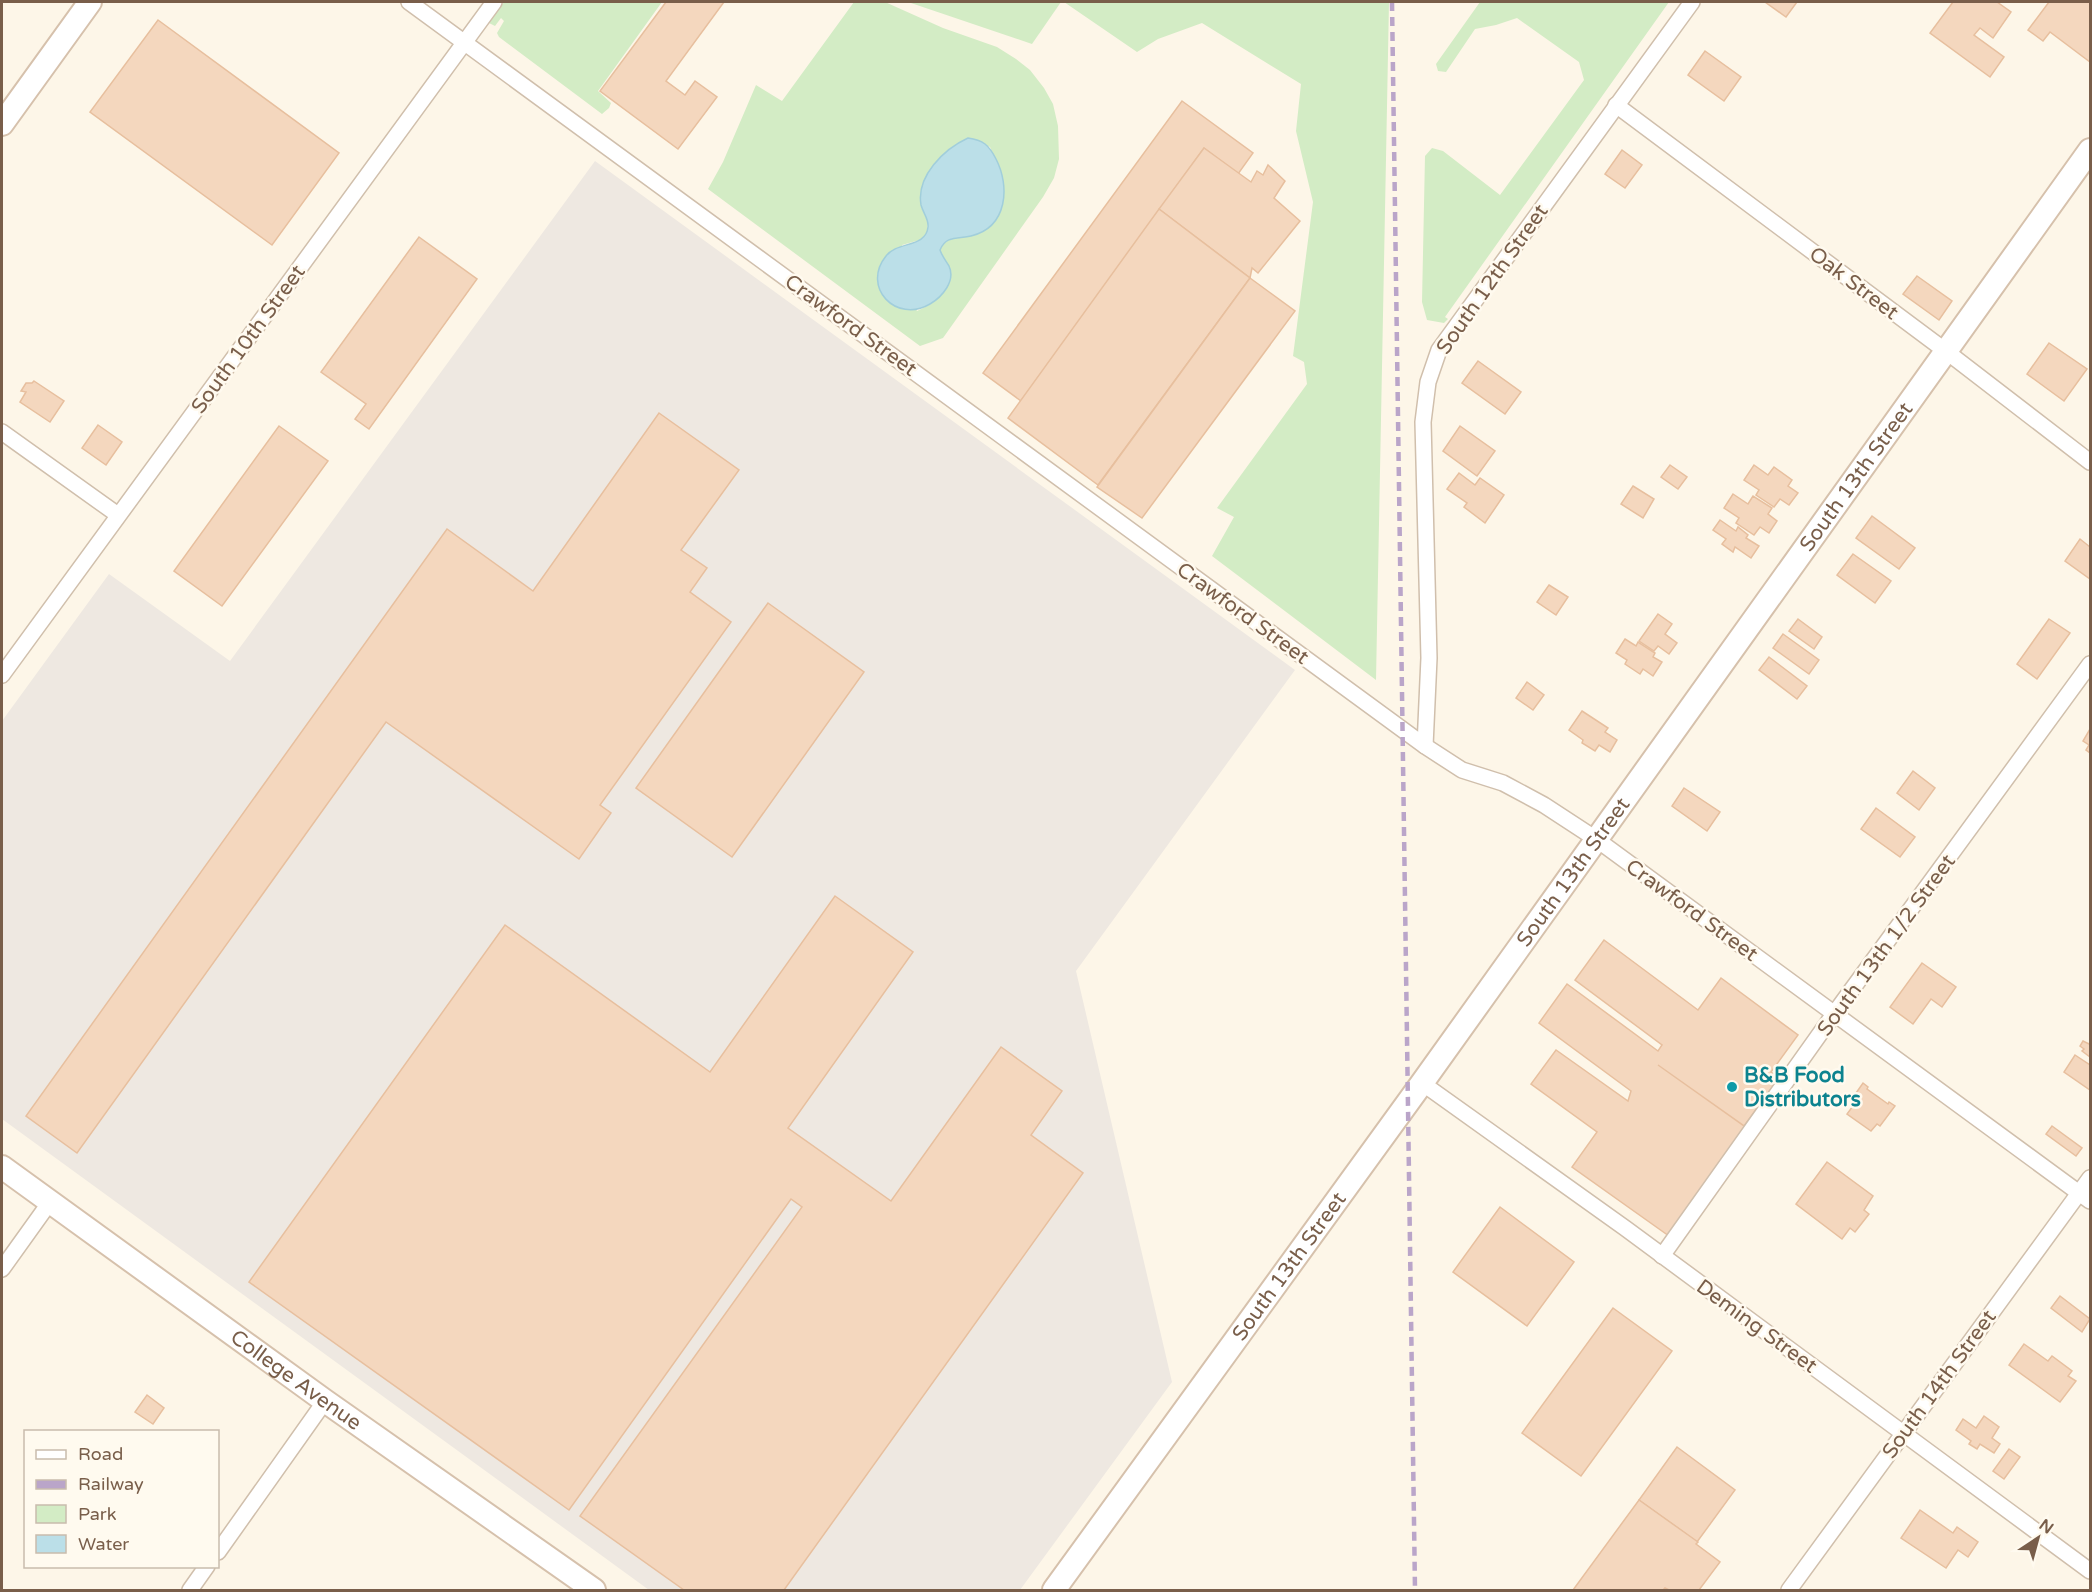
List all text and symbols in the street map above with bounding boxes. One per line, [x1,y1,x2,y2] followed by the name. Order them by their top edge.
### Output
[1431,199,1554,359] street label: South 12th Street
[1804,242,1903,325] street label: Oak Street
[186,260,311,418] street label: South 10th Street
[780,269,922,382] street label: Crawford Street
[1795,398,1918,557] street label: South 13th Street
[1172,557,1314,670] street label: Crawford Street
[1512,793,1635,952] street label: South 13th Street
[1812,850,1961,1041] street label: South 13th 1/2 Street
[1621,854,1763,967] street label: Crawford Street
[1744,1063,1861,1112] place label: B&B Food Distributors
[1725,1080,1739,1094] marker: B&B Food Distributors
[1227,1187,1352,1346] street label: South 13th Street
[1691,1274,1822,1379] street label: Deming Street
[1877,1305,2002,1463] street label: South 14th Street
[225,1325,366,1436] street label: College Avenue
[24,1430,219,1568] legend
[78,1443,123,1465] text: Road
[78,1473,144,1495] text: Railway
[78,1503,117,1525] text: Park
[2008,1508,2068,1568] north arrow
[2035,1515,2057,1539] text: N
[78,1533,129,1555] text: Water

